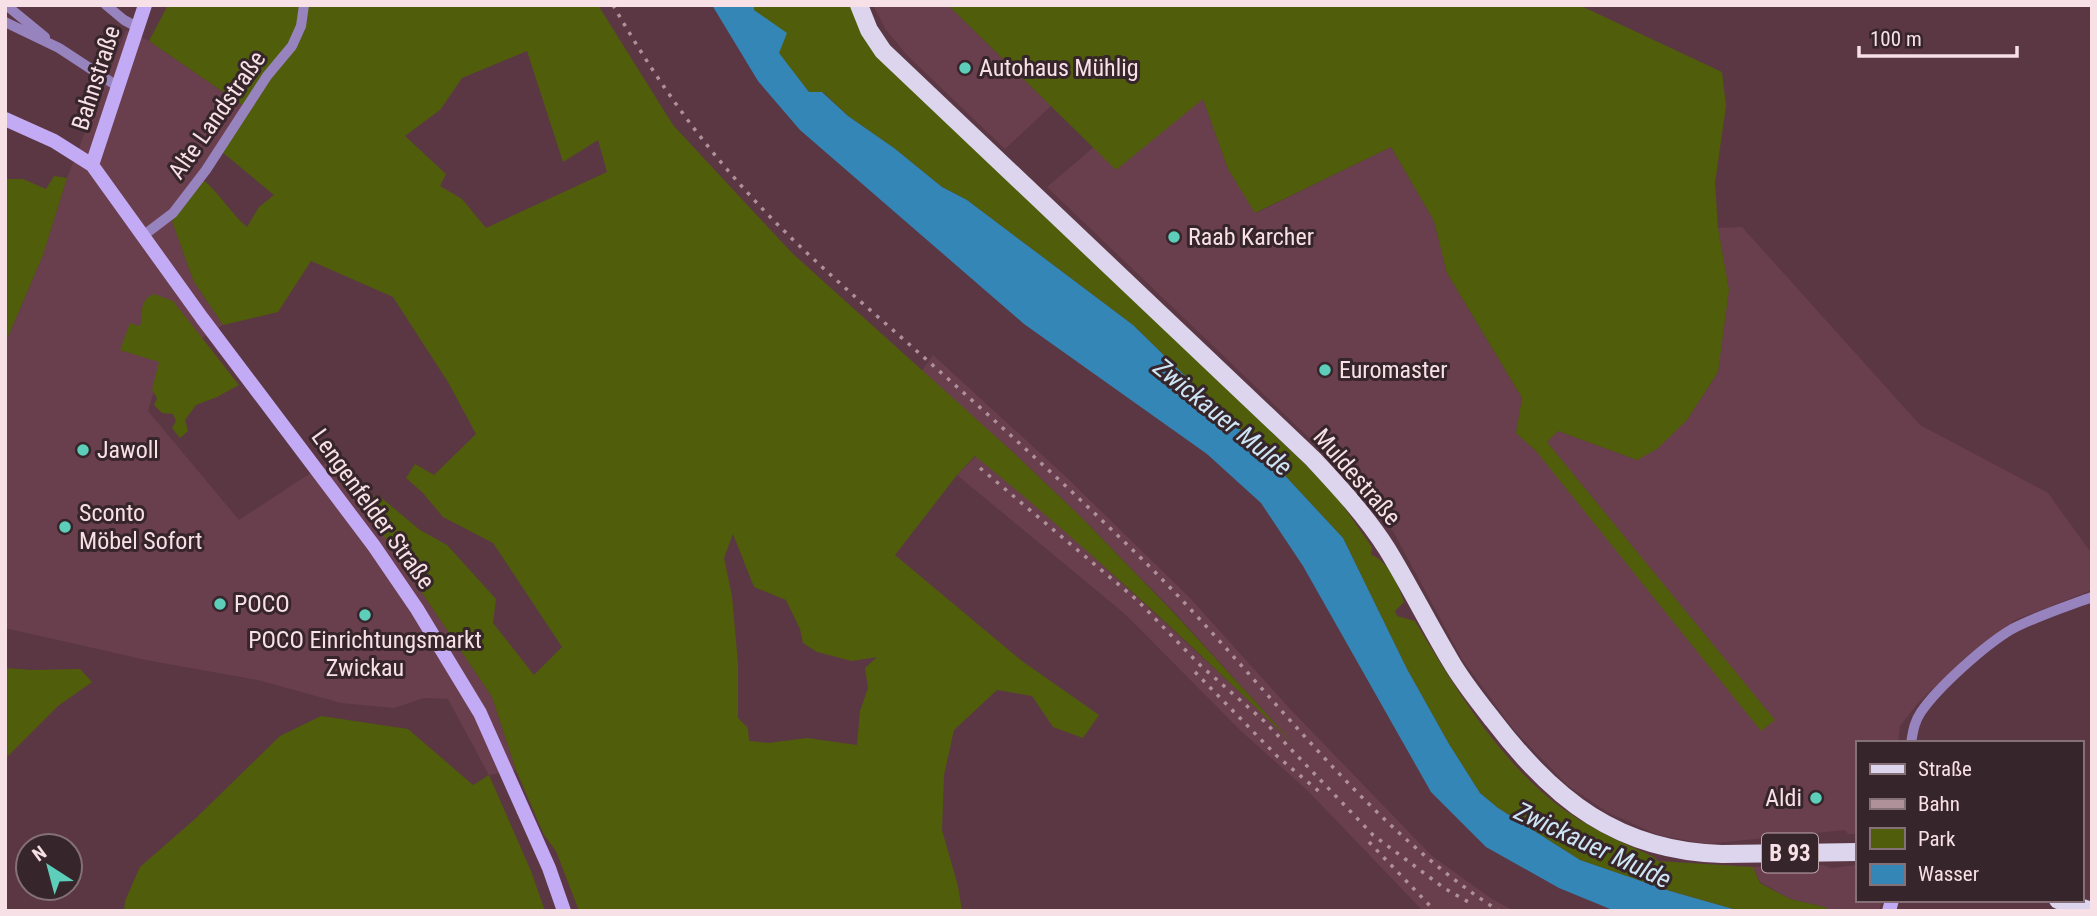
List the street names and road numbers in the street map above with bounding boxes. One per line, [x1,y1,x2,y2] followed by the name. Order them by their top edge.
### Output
[66,22,126,134] street label: Bahnstraße
[163,46,271,184] street label: Alte Landstraße
[1308,423,1406,531] street label: Muldestraße
[306,424,440,594] street label: Lengenfelder Straße
[1762,834,1818,873] road number: B 93

